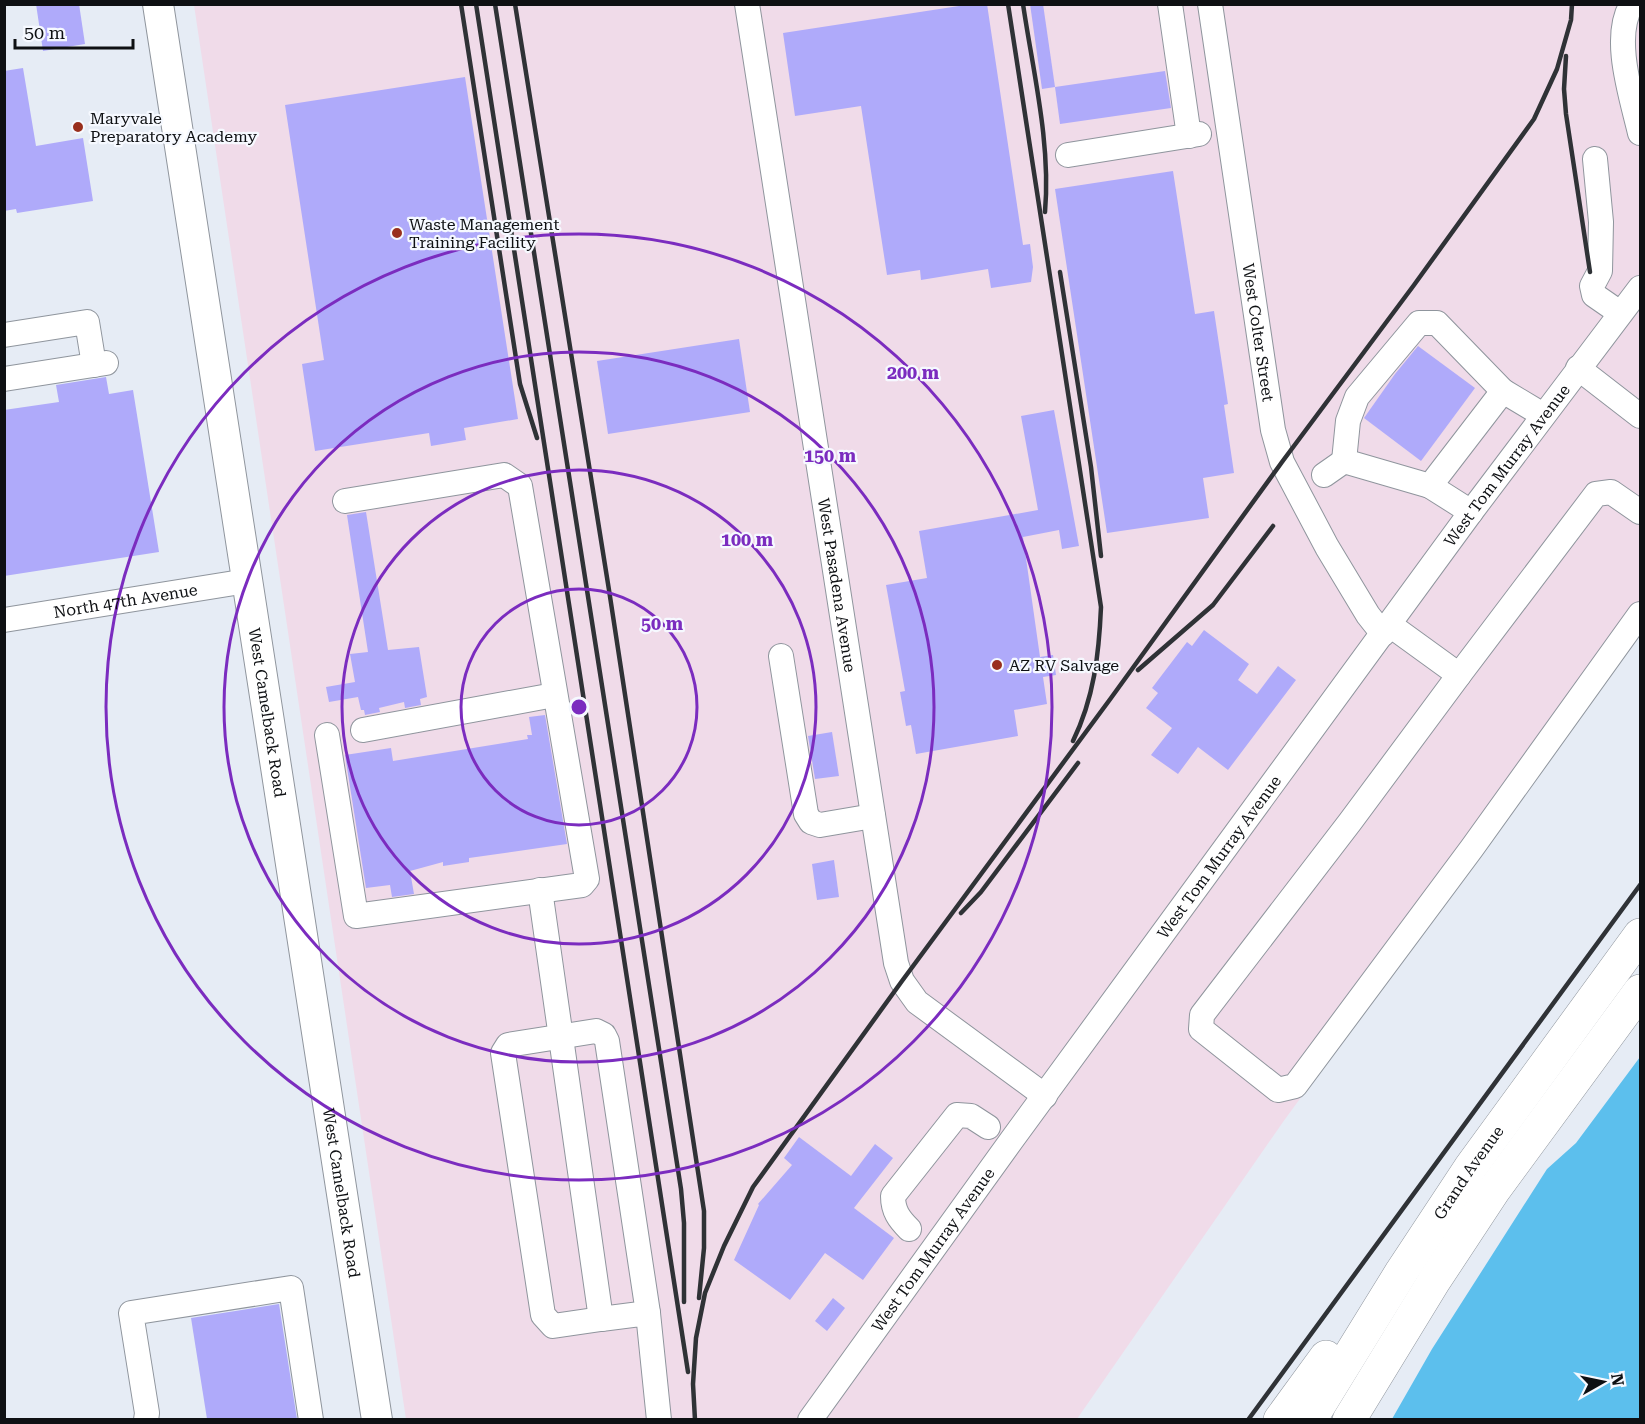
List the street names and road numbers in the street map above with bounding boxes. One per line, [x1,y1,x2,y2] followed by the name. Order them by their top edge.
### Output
[1239,262,1278,403] street label: West Colter Street
[1440,380,1574,550] street label: West Tom Murray Avenue
[814,497,860,674] street label: West Pasadena Avenue
[52,580,199,621] street label: North 47th Avenue
[245,626,290,799] street label: West Camelback Road
[1153,771,1285,942] street label: West Tom Murray Avenue
[319,1107,364,1279] street label: West Camelback Road
[1429,1122,1507,1223] street label: Grand Avenue
[867,1164,998,1335] street label: West Tom Murray Avenue

